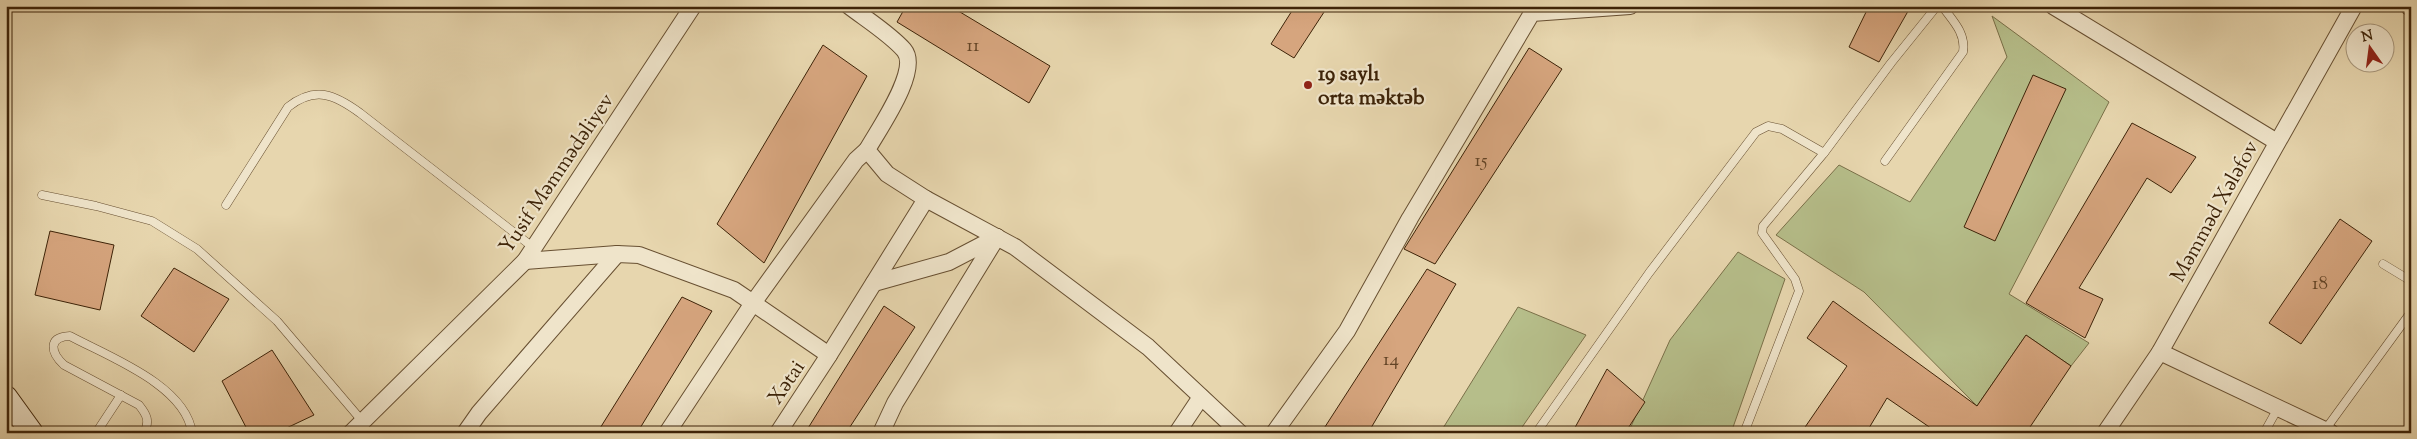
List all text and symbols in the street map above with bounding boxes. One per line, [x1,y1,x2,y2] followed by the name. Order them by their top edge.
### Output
[2344,22,2394,72] north arrow
[2359,26,2375,48] text: N
[967,33,980,60] house number: 11
[1318,60,1425,114] place label: 19 saylı orta məktəb
[1302,79,1314,91] marker: 19 saylı orta məktəb
[493,88,623,260] street label: Yusif Məmmədəliyev
[2164,136,2267,288] street label: Məmməd Xələfov
[1475,148,1488,175] house number: 15
[2312,271,2328,298] house number: 18
[1383,347,1399,374] house number: 14
[762,355,814,411] street label: Xətai

